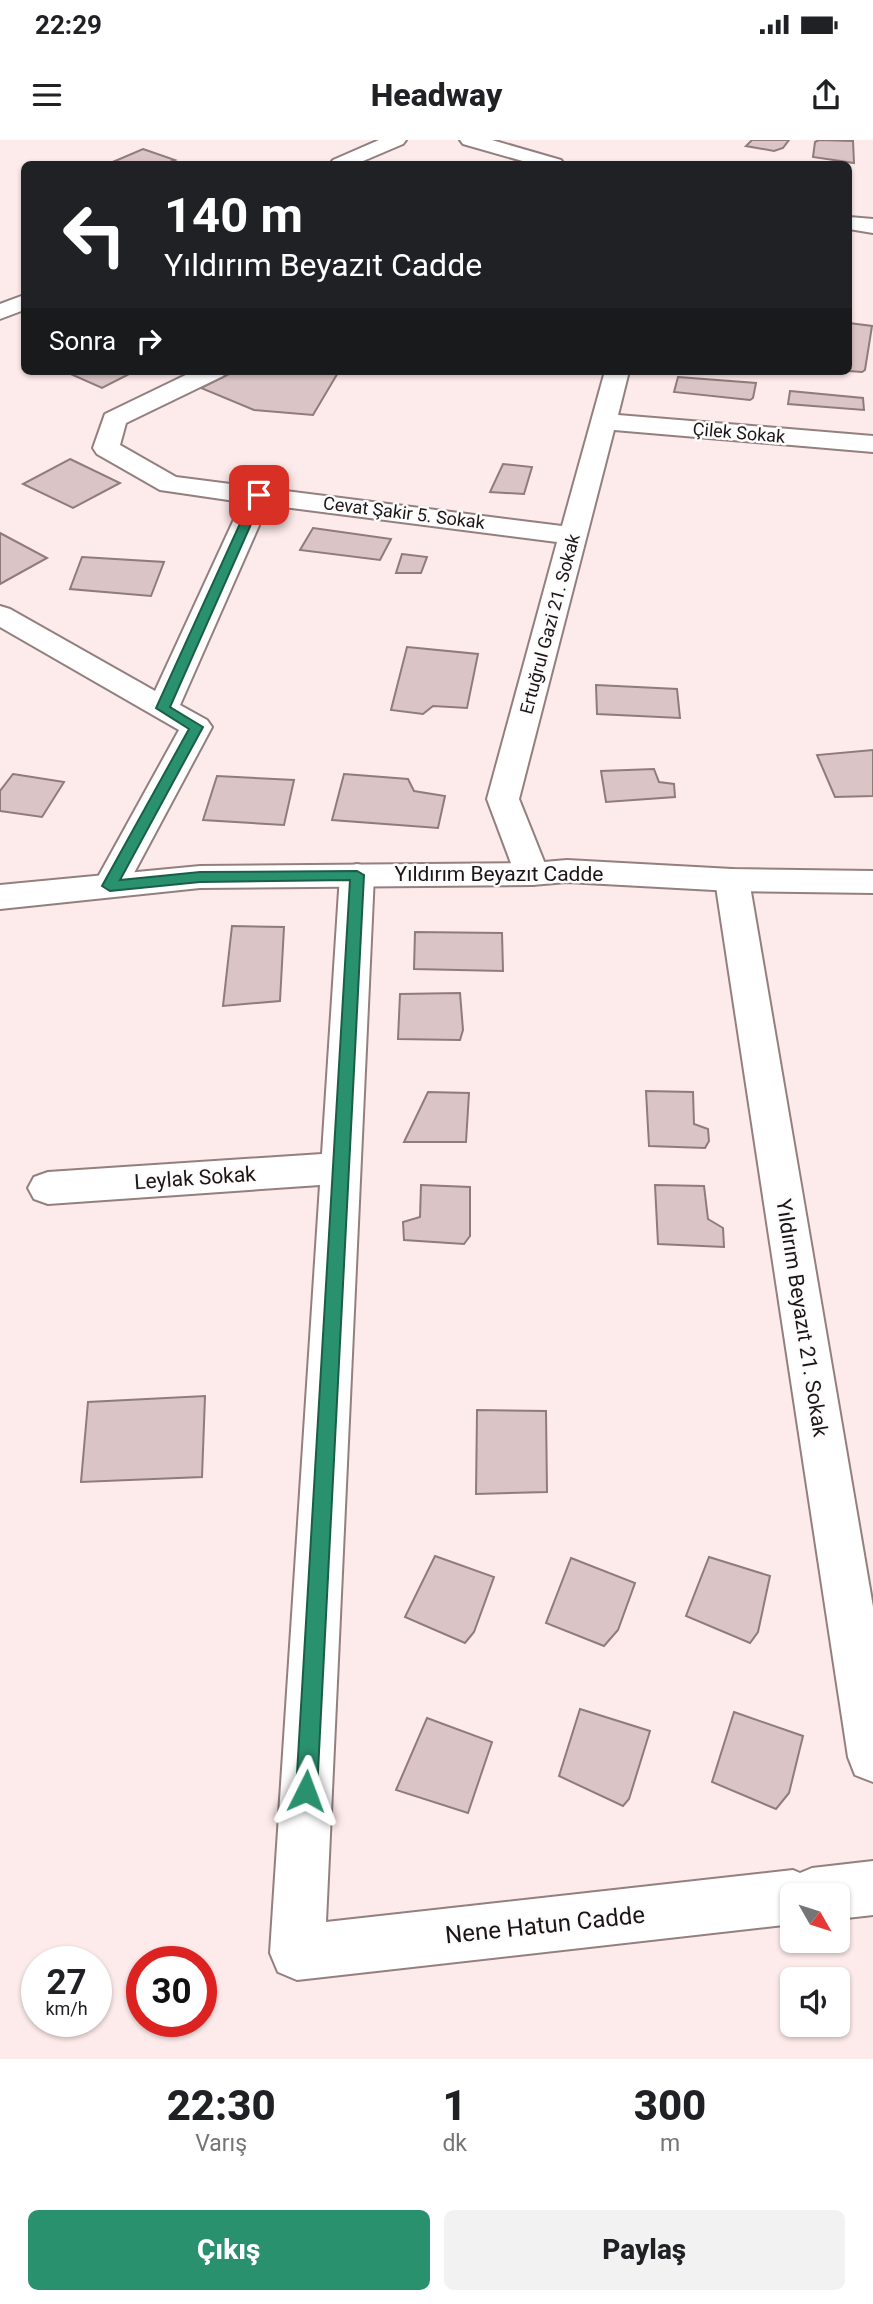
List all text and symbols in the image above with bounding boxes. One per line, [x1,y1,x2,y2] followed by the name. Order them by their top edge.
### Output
[35,10,102,40] text: 22:29
[28,76,66,114] icon: menu
[371,76,502,114] text: Headway
[807,76,845,114] icon: share
[164,187,303,244] text: 140 m
[49,189,140,280] icon: left
[164,246,482,284] text: Yıldırım Beyazıt Cadde
[130,322,168,360] icon: right
[49,326,116,356] text: Sonra
[692,418,787,447] street label: Çilek Sokak
[229,465,289,525] pin
[240,476,278,514] icon: arrive
[322,492,487,533] street label: Cevat Şakir 5. Sokak
[515,531,584,716] street label: Ertuğrul Gazi 21. Sokak
[395,862,603,886] street label: Yıldırım Beyazıt Cadde
[133,1162,257,1194] street label: Leylak Sokak
[771,1197,833,1439] street label: Yıldırım Beyazıt 21. Sokak
[269,1754,343,1828] position arrow
[780,1883,850,1953] north arrow
[780,1883,850,2037] map controls
[444,1901,646,1949] street label: Nene Hatun Cadde
[126,1946,217,2037] speed limit sign: 30
[46,1962,87,2003] text: 27
[780,1967,850,2037] button: sound
[45,1998,88,2019] text: km/h
[167,2081,276,2130] text: 22:30
[443,2081,467,2130] text: 1
[634,2081,706,2130] text: 300
[195,2130,247,2157] text: Varış
[442,2130,467,2157] text: dk
[660,2130,680,2157] text: m
[28,2210,430,2290] button: Çıkış
[444,2210,845,2290] button: Paylaş

